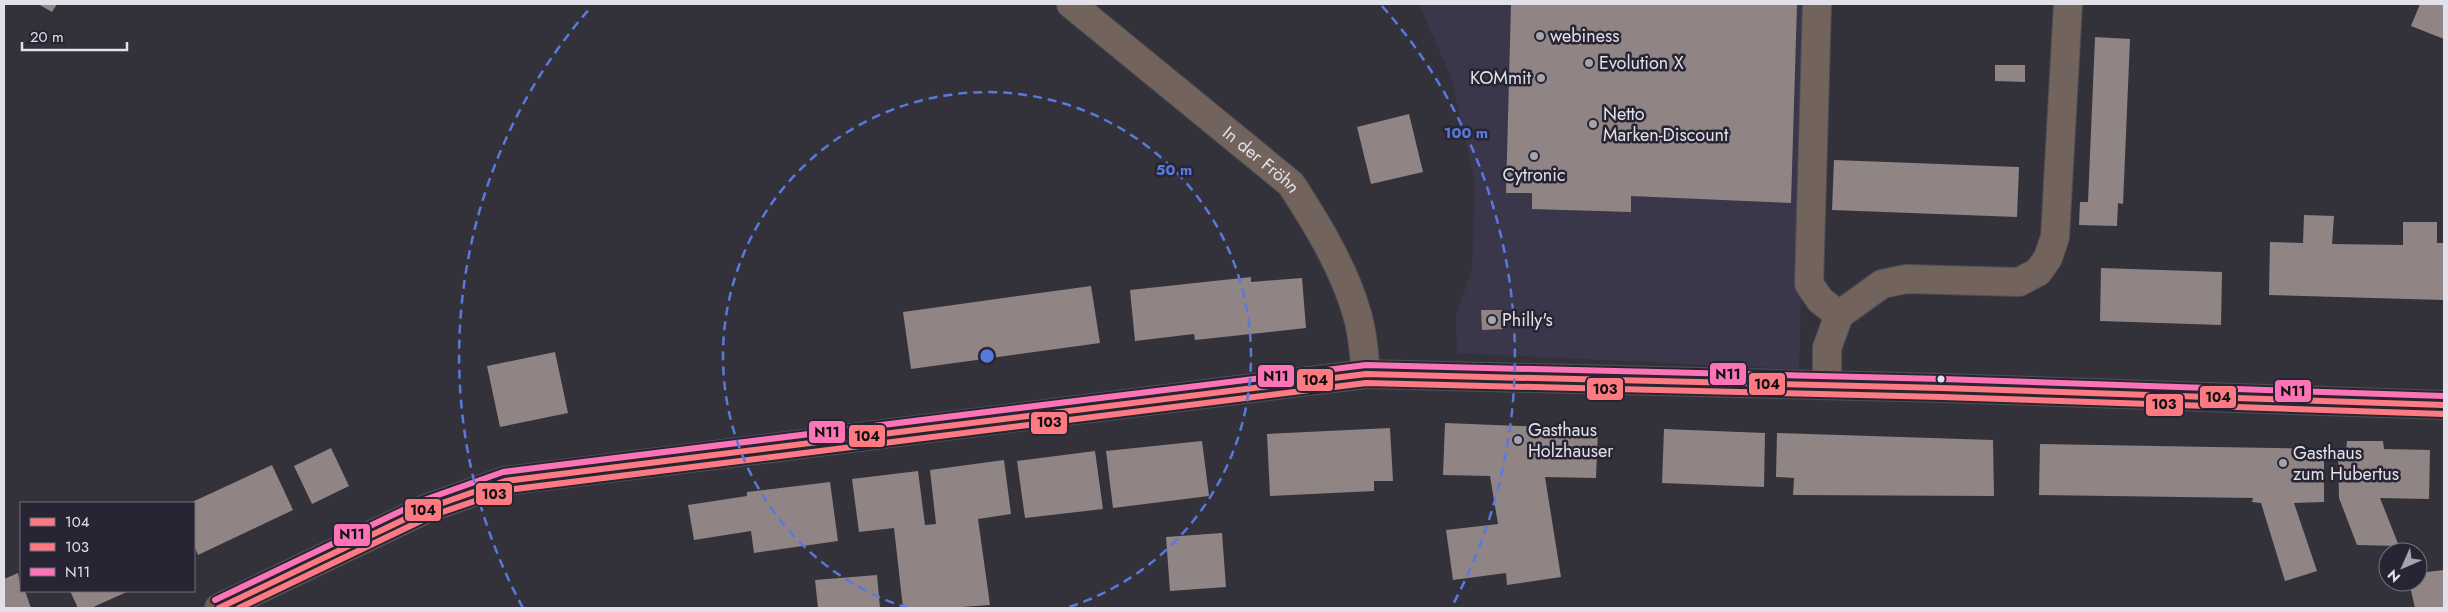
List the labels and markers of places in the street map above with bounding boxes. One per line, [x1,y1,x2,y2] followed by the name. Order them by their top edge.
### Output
[1550,23,1619,49] place label: webiness
[1534,30,1546,42] marker: webiness
[1599,50,1684,76] place label: Evolution X
[1583,57,1595,69] marker: Evolution X
[1470,65,1532,91] place label: KOMmit
[1535,72,1547,84] marker: KOMmit
[1603,101,1729,148] place label: Netto Marken-Discount
[1587,118,1599,130] marker: Netto Marken-Discount
[1528,150,1540,162] marker: Cytronic
[1502,162,1566,188] place label: Cytronic
[1502,307,1553,333] place label: Philly's
[1486,314,1498,326] marker: Philly's
[978,347,996,365] centre of rings
[1936,374,1946,384] unlabelled marker
[1528,417,1614,464] place label: Gasthaus Holzhauser
[1512,434,1524,446] marker: Gasthaus Holzhauser
[2293,440,2399,487] place label: Gasthaus zum Hubertus
[2277,457,2289,469] marker: Gasthaus zum Hubertus

